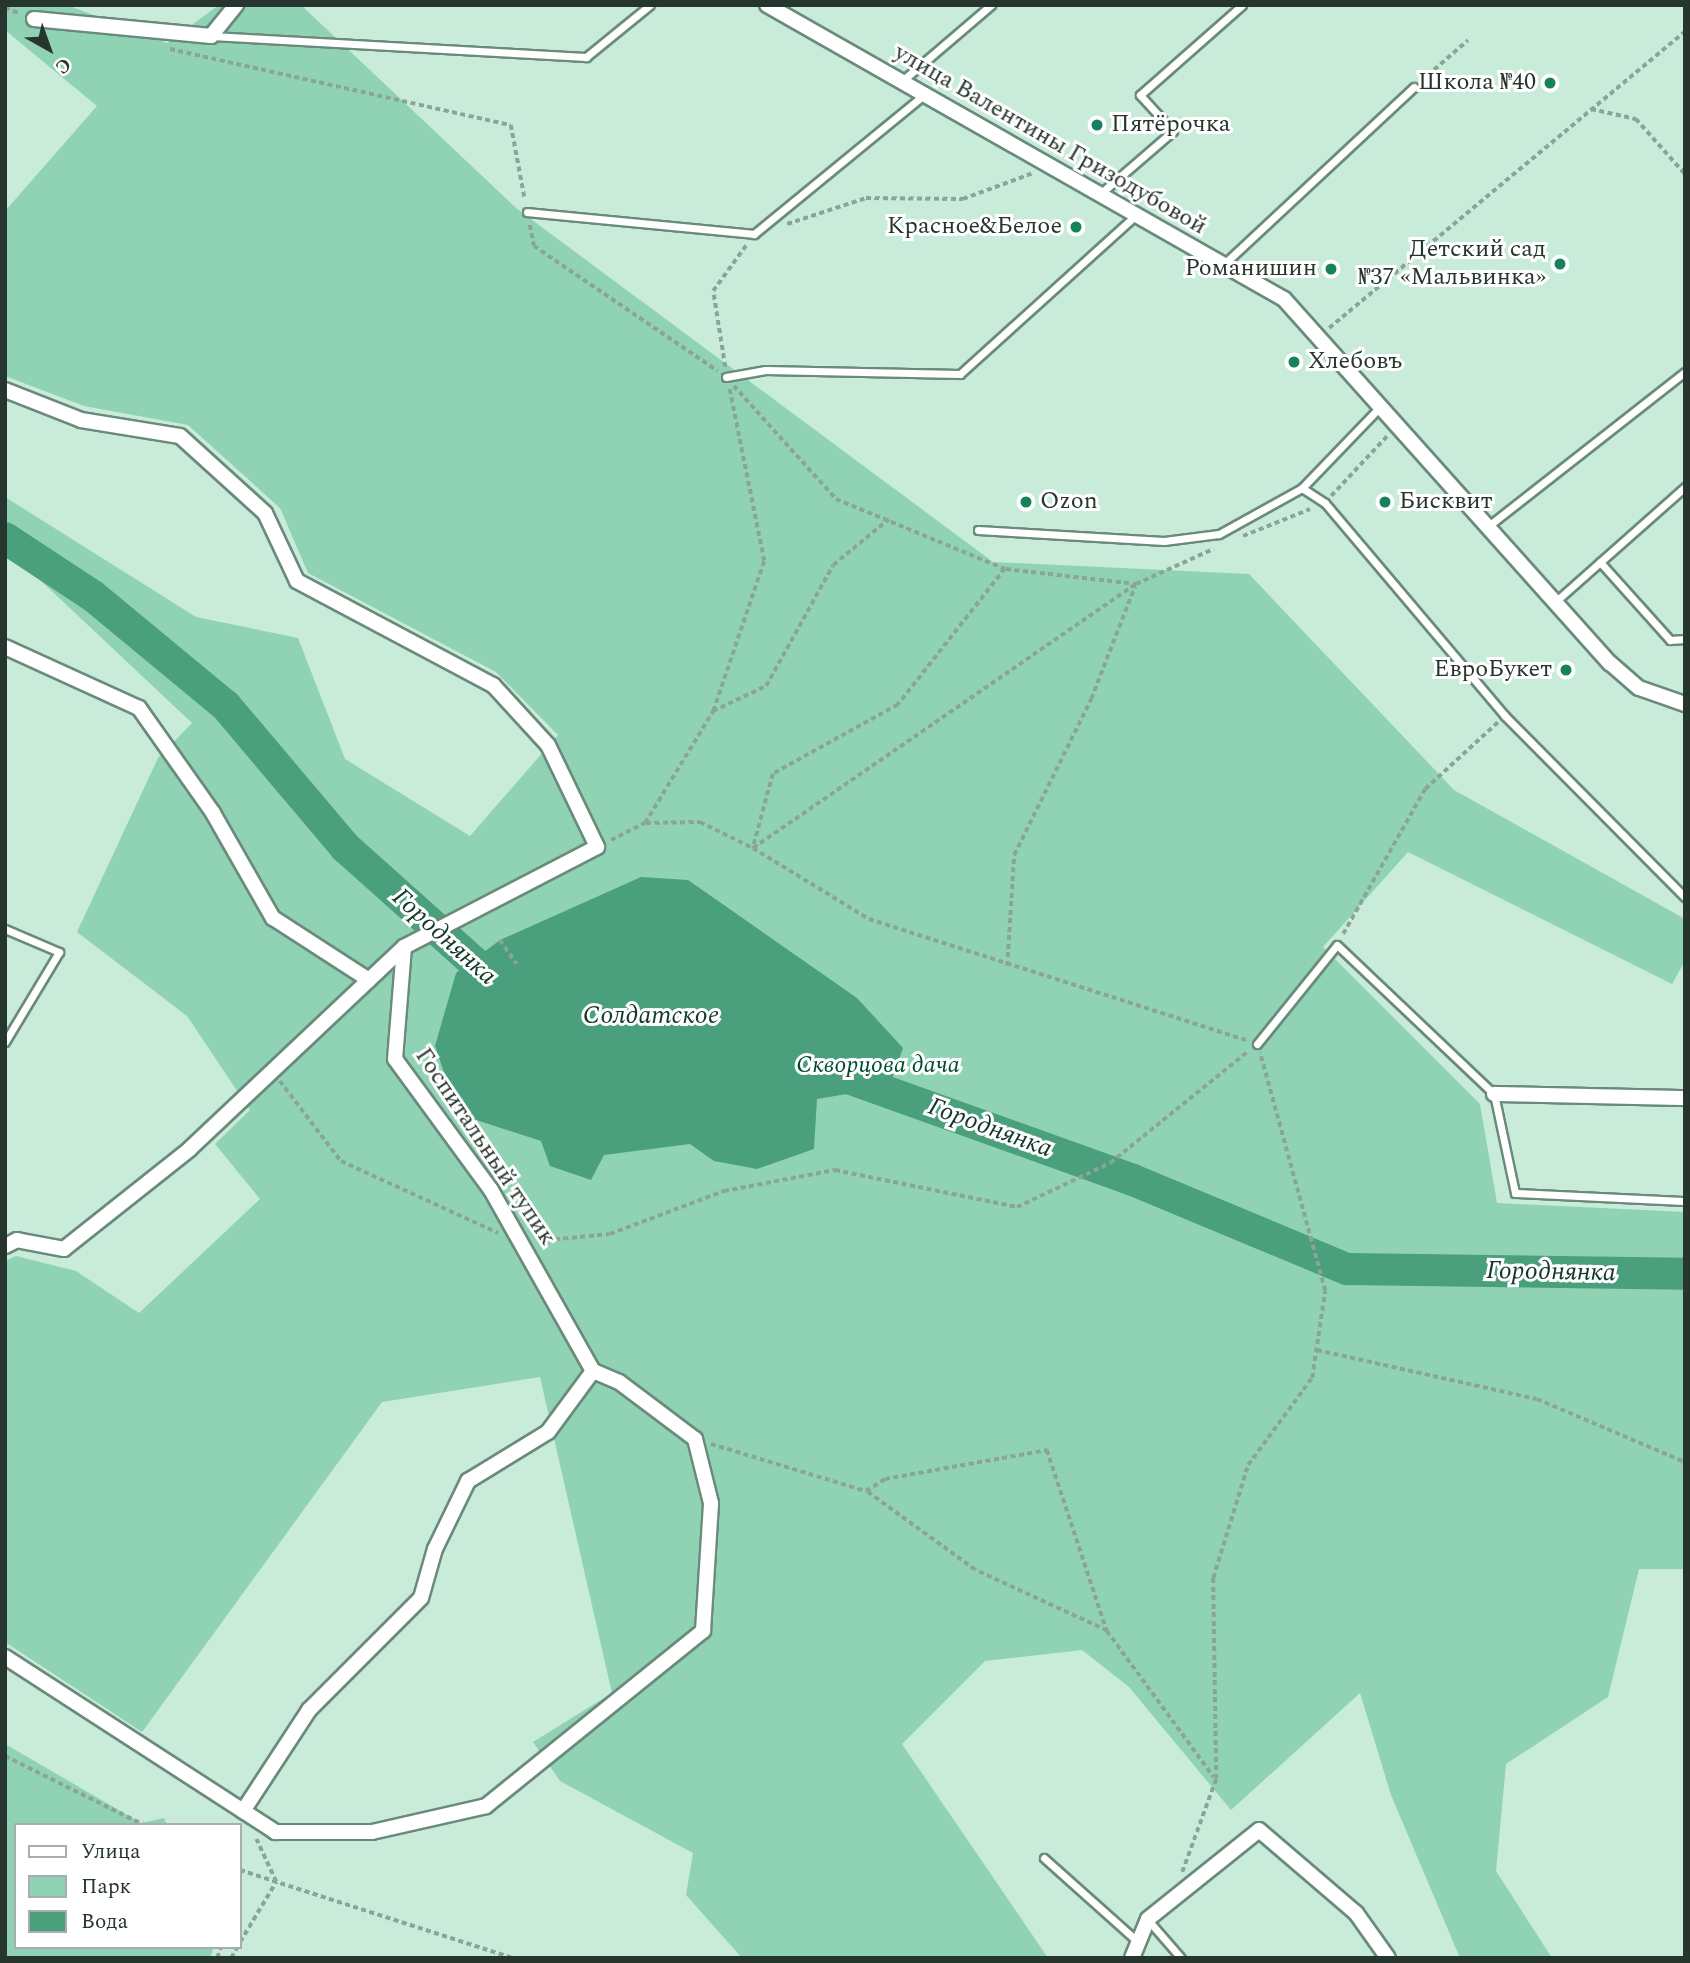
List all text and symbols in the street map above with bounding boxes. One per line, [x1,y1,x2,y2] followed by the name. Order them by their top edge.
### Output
[14,14,84,84] north arrow
[889,39,1211,241] street label: улица Валентины Гризодубовой
[48,50,77,81] text: С
[1418,69,1536,97] place label: Школа №40
[1542,75,1558,91] marker: Школа №40
[1111,111,1230,139] place label: Пятёрочка
[1089,117,1105,133] marker: Пятёрочка
[887,213,1062,241] place label: Красное&Белое
[1068,219,1084,235] marker: Красное&Белое
[1358,236,1546,292] place label: Детский сад №37 «Мальвинка»
[1185,255,1317,283] place label: Романишин
[1552,256,1568,272] marker: Детский сад №37 «Мальвинка»
[1323,261,1339,277] marker: Романишин
[1308,348,1402,376] place label: Хлебовъ
[1286,354,1302,370] marker: Хлебовъ
[1040,488,1098,516] place label: Ozon
[1399,488,1493,516] place label: Бисквит
[1018,494,1034,510] marker: Ozon
[1377,494,1393,510] marker: Бисквит
[1434,656,1552,684] place label: ЕвроБукет
[1558,662,1574,678] marker: ЕвроБукет
[385,882,503,992] water label: Городнянка
[583,1000,719,1032] water label: Солдатское
[408,1043,562,1251] street label: Госпитальный тупик
[796,1052,960,1080] park label: Скворцова дача
[924,1091,1056,1165] water label: Городнянка
[1486,1255,1616,1289] water label: Городнянка
[14,1823,242,1949] legend
[81,1836,140,1868] text: Улица
[81,1871,131,1903] text: Парк
[81,1906,128,1938] text: Вода

